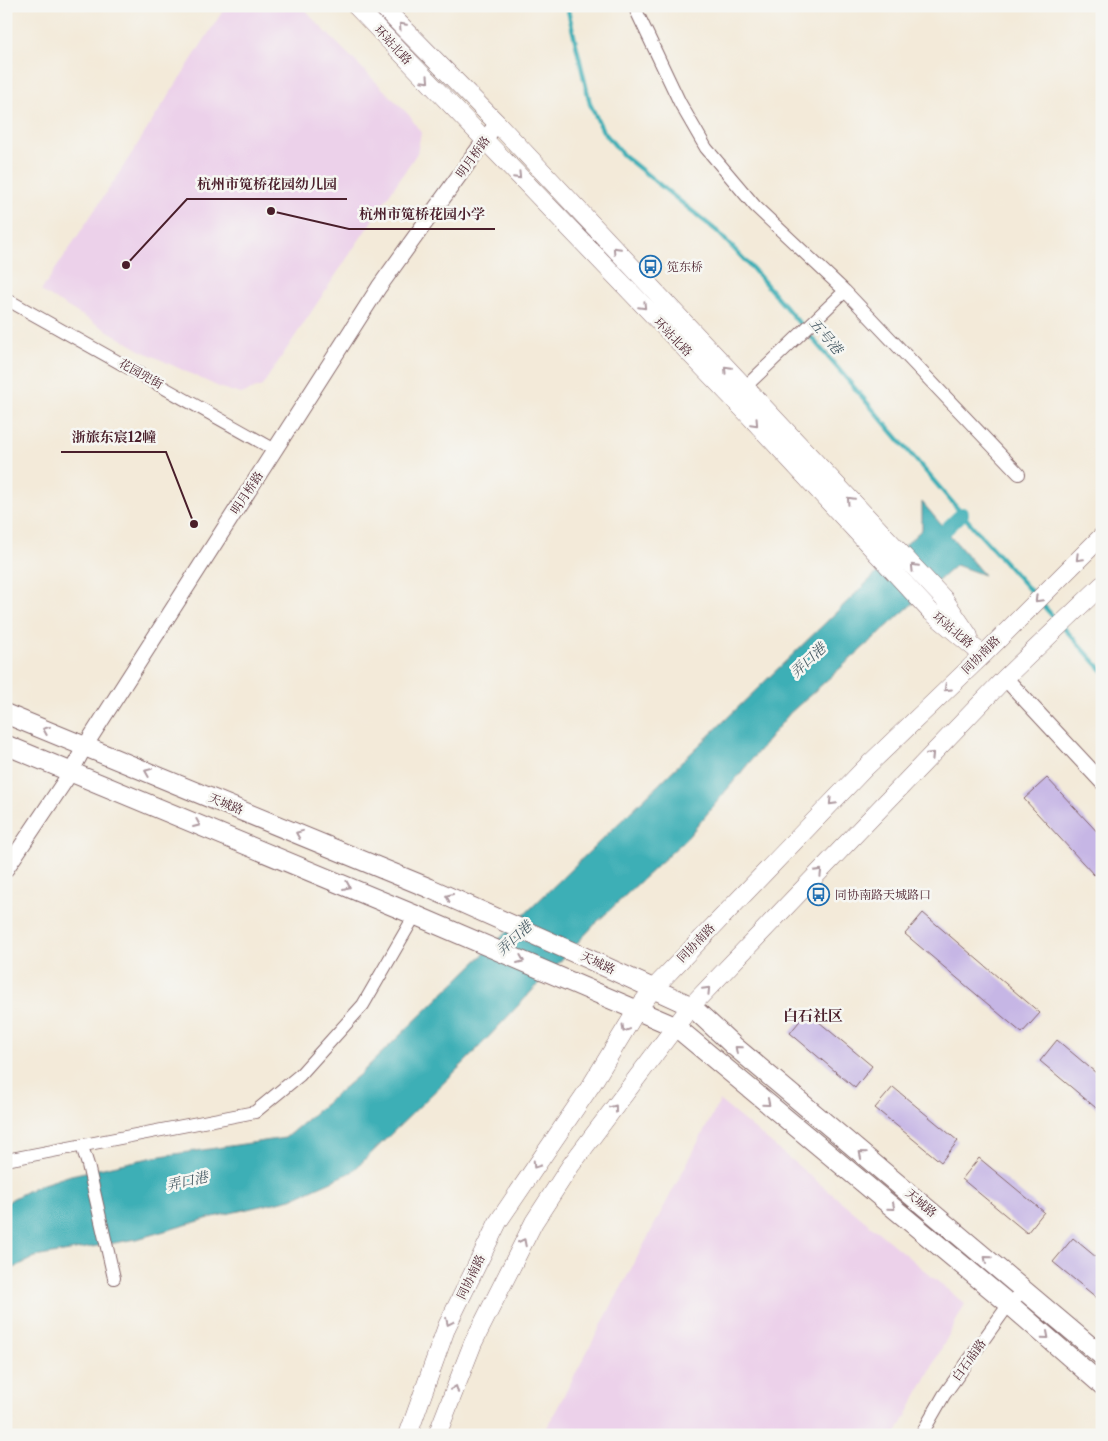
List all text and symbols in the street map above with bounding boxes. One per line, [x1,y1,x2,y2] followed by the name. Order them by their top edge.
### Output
[372,22,415,67] street label: 环站北路
[398,23,407,32] one-way arrow
[420,74,429,83] one-way arrow
[452,133,493,181] street label: 明月桥路
[187,170,347,199] callout: 杭州市笕桥花园幼儿园
[512,170,521,179] one-way arrow
[197,175,337,193] text: 杭州市笕桥花园幼儿园
[349,200,495,229] callout: 杭州市笕桥花园小学
[359,205,485,223] text: 杭州市笕桥花园小学
[613,247,622,256] one-way arrow
[639,255,663,279] bus stop icon: 笕东桥
[667,259,703,274] place label: 笕东桥
[637,300,646,309] one-way arrow
[651,314,695,359] street label: 环站北路
[806,314,848,359] water label: 五号港
[117,355,167,392] street label: 花园兜街
[724,366,733,375] one-way arrow
[749,417,758,426] one-way arrow
[61,423,166,452] callout: 浙旅东宸12幢
[72,428,156,446] text: 浙旅东宸12幢
[227,469,266,517] street label: 明月桥路
[847,497,856,506] one-way arrow
[1076,552,1085,561] one-way arrow
[911,564,920,573] one-way arrow
[1034,594,1043,603] one-way arrow
[930,608,977,651] street label: 环站北路
[958,632,1003,677] street label: 同协南路
[787,638,831,681] water label: 弄口港
[944,682,953,691] one-way arrow
[42,726,50,736] one-way arrow
[925,752,934,761] one-way arrow
[145,768,153,778] one-way arrow
[207,790,246,817] street label: 天城路
[829,797,838,806] one-way arrow
[192,818,201,829] one-way arrow
[295,830,303,840] one-way arrow
[813,869,822,878] one-way arrow
[342,880,351,891] one-way arrow
[807,883,831,907] bus stop icon: 同协南路天城路口
[835,887,931,902] place label: 同协南路天城路口
[445,892,454,903] one-way arrow
[493,916,537,959] water label: 弄口港
[674,920,718,965] street label: 同协南路
[579,948,618,977] street label: 天城路
[516,953,525,964] one-way arrow
[701,986,710,995] one-way arrow
[783,1006,843,1025] district label: 白石社区
[622,1024,632,1033] one-way arrow
[735,1046,744,1055] one-way arrow
[761,1098,770,1106] one-way arrow
[609,1105,617,1114] one-way arrow
[859,1150,868,1159] one-way arrow
[533,1159,542,1168] one-way arrow
[165,1167,211,1194] water label: 弄口港
[903,1185,940,1220] street label: 天城路
[886,1202,895,1210] one-way arrow
[517,1239,527,1248] one-way arrow
[453,1252,488,1302] street label: 同协南路
[983,1255,992,1264] one-way arrow
[445,1317,455,1326] one-way arrow
[1040,1331,1049,1340] one-way arrow
[948,1336,989,1384] street label: 白石庙路
[449,1386,459,1394] one-way arrow

